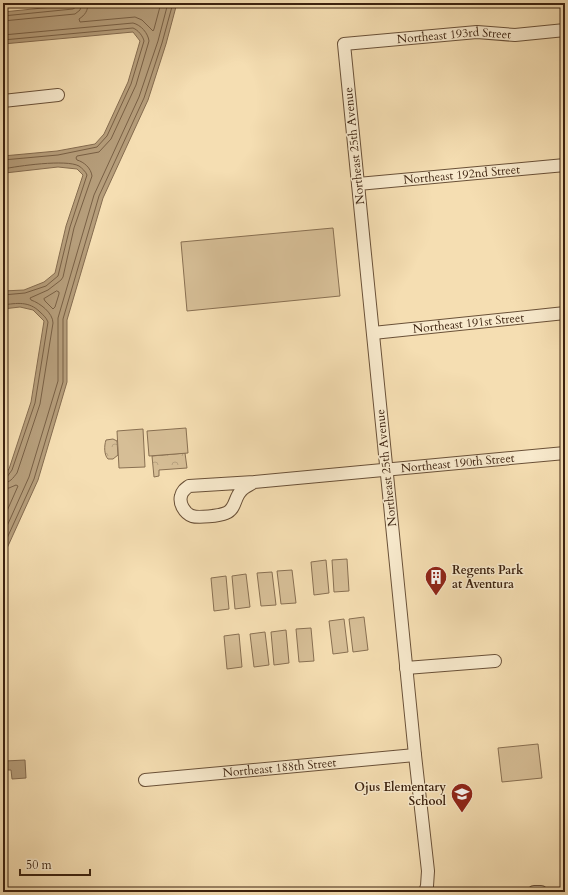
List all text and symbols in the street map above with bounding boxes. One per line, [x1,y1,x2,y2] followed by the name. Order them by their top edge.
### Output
[396,24,512,47] street label: Northeast 193rd Street
[340,87,368,205] street label: Northeast 25th Avenue
[403,161,521,188] street label: Northeast 192nd Street
[412,309,525,337] street label: Northeast 191st Street
[372,409,400,527] street label: Northeast 25th Avenue
[400,450,515,476] street label: Northeast 190th Street
[452,562,524,592] place label: Regents Park at Aventura
[423,564,449,597] building icon: Regents Park at Aventura
[222,754,337,781] street label: Northeast 188th Street
[354,779,446,809] place label: Ojus Elementary School
[449,781,475,814] school or university icon: Ojus Elementary School
[20,851,90,877] scale bar
[26,857,53,873] text: 50 m

